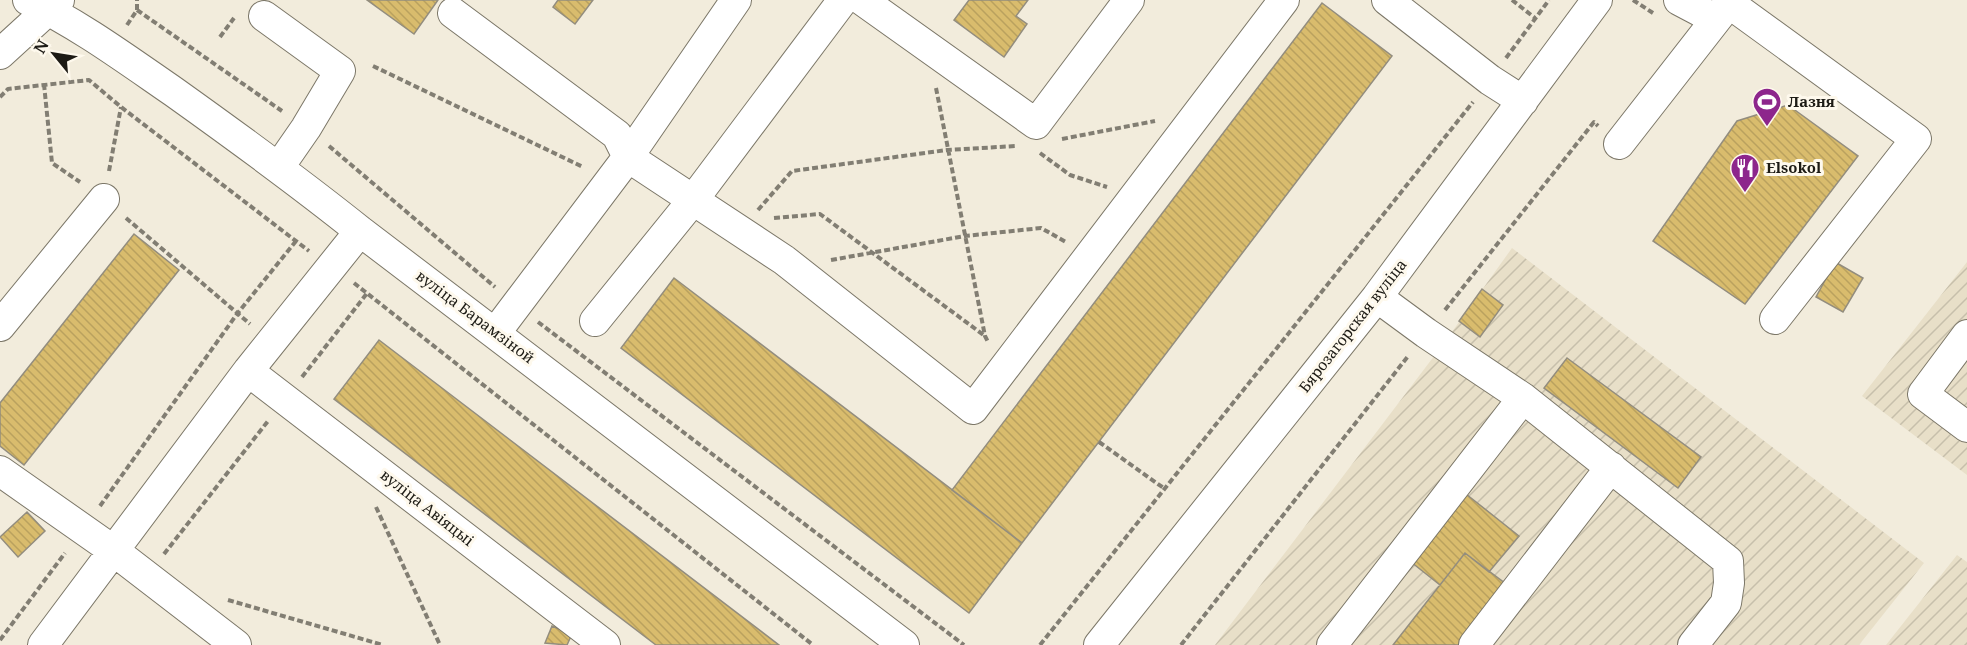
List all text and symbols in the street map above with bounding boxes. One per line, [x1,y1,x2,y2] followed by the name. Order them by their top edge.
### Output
[24,24,84,84] north arrow
[28,35,54,57] text: N
[1751,86,1783,128] sports icon: Лазня
[1788,91,1835,111] place label: Лазня
[1729,152,1761,194] restaurant icon: Elsokol
[1766,157,1822,177] place label: Elsokol
[1294,255,1411,396] street label: Бярозагорская вуліца
[412,265,539,367] street label: вуліца Барамзіной
[377,464,478,550] street label: вуліца Авіяцыі

